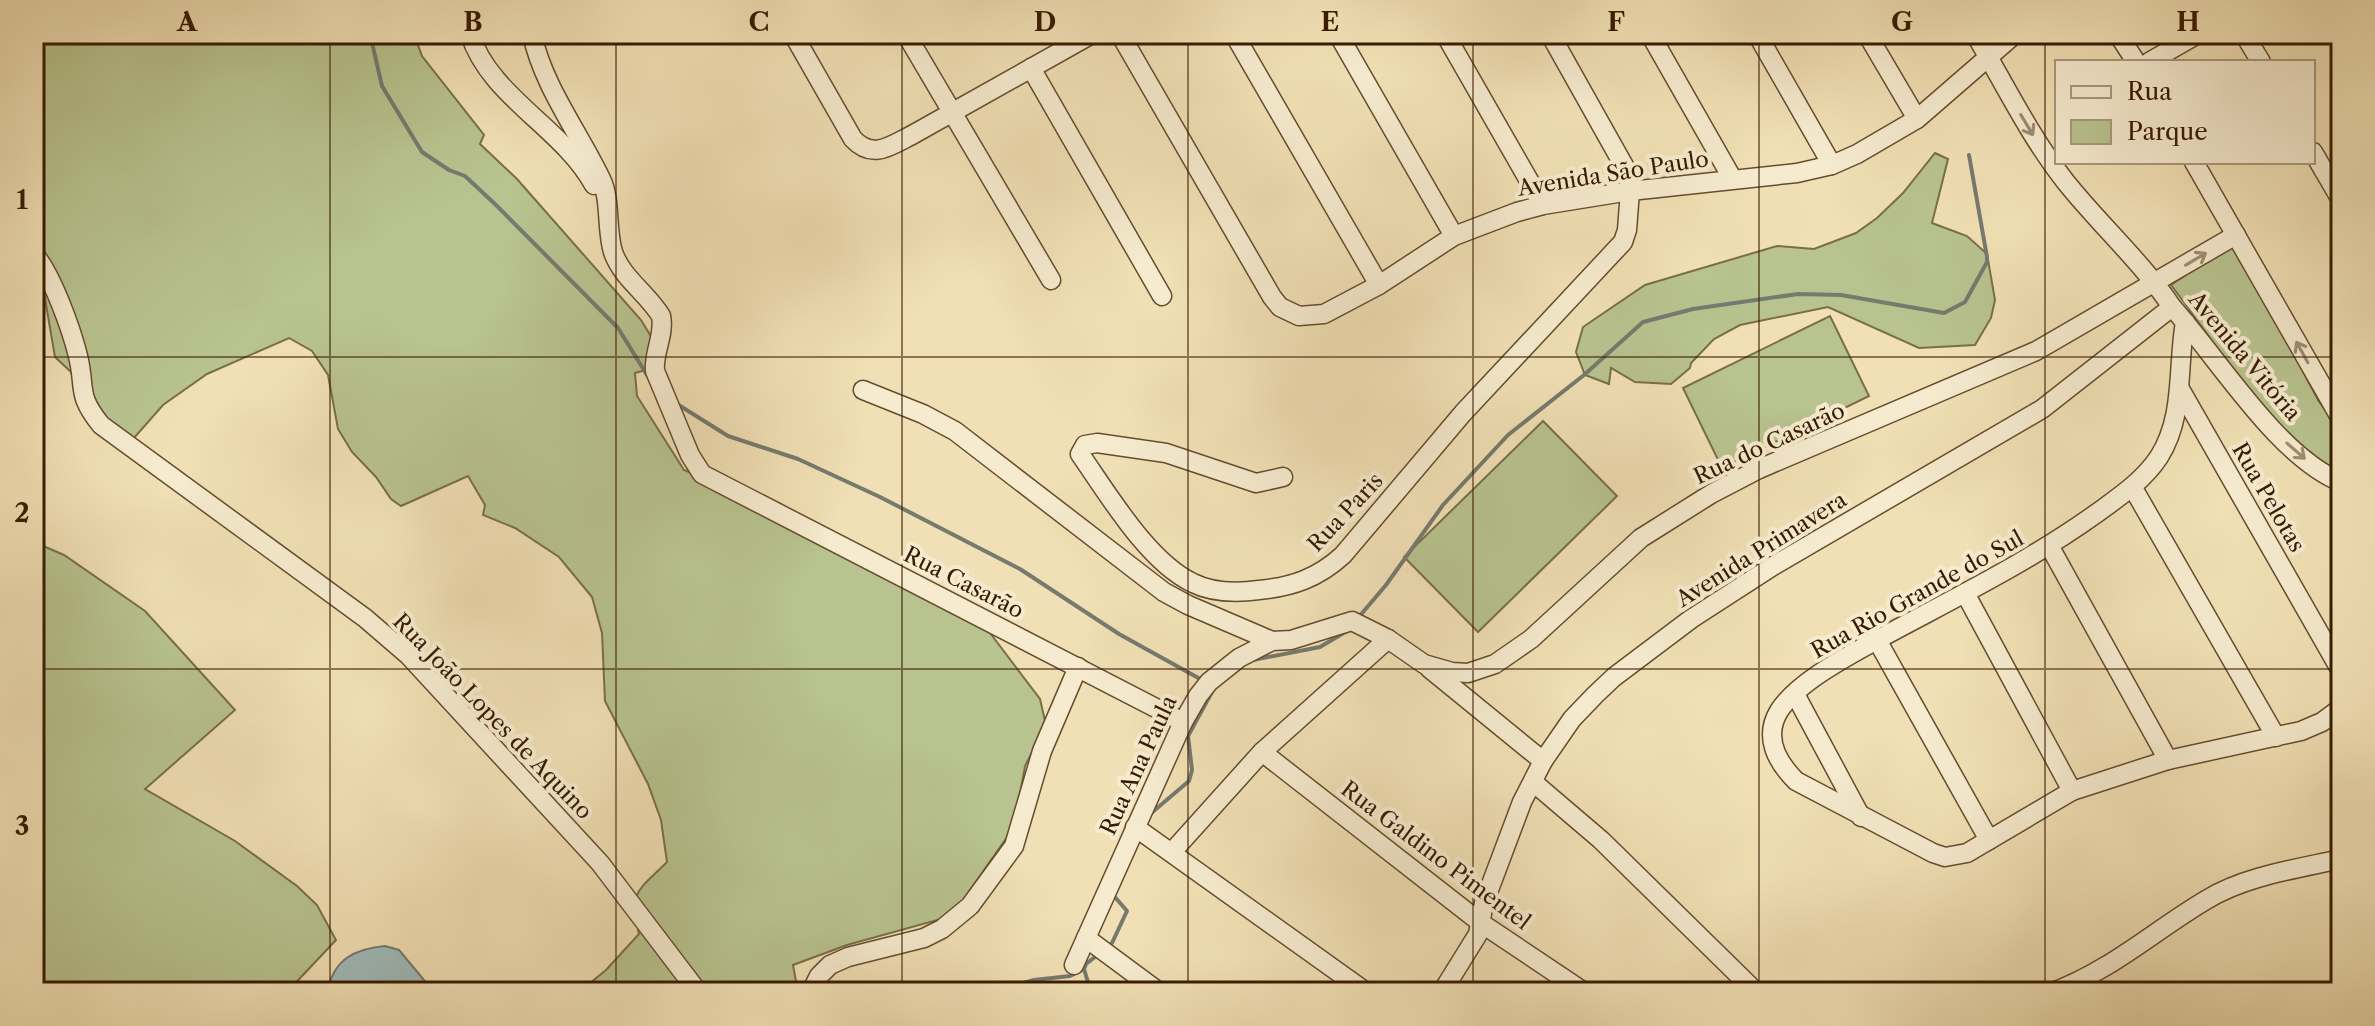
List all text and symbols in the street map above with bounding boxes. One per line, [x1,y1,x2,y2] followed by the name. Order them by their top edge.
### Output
[176,6,198,38] text: A
[463,6,483,38] text: B
[749,6,769,38] text: C
[1034,6,1056,38] text: D
[1321,6,1339,38] text: E
[1607,6,1625,38] text: F
[1891,6,1913,38] text: G
[2176,6,2200,38] text: H
[2055,60,2315,164] legend
[2127,77,2172,106] text: Rua
[2019,113,2035,136] one-way arrow
[2127,117,2208,146] text: Parque
[1515,145,1711,202] street label: Avenida São Paulo
[16,184,28,216] text: 1
[2184,251,2207,267] one-way arrow
[2182,286,2307,427] street label: Avenida Vitória
[2293,340,2309,364] one-way arrow
[1689,397,1849,490] street label: Rua do Casarão
[2226,438,2311,557] street label: Rua Pelotas
[2286,442,2306,460] one-way arrow
[1302,467,1389,557] street label: Rua Paris
[1670,486,1852,613] street label: Avenida Primavera
[14,497,30,529] text: 2
[1806,525,2029,664] street label: Rua Rio Grande do Sul
[899,541,1028,624] street label: Rua Casarão
[387,608,598,825] street label: Rua João Lopes de Aquino
[1094,691,1183,839] street label: Rua Ana Paula
[1336,775,1536,936] street label: Rua Galdino Pimentel
[15,810,29,842] text: 3

